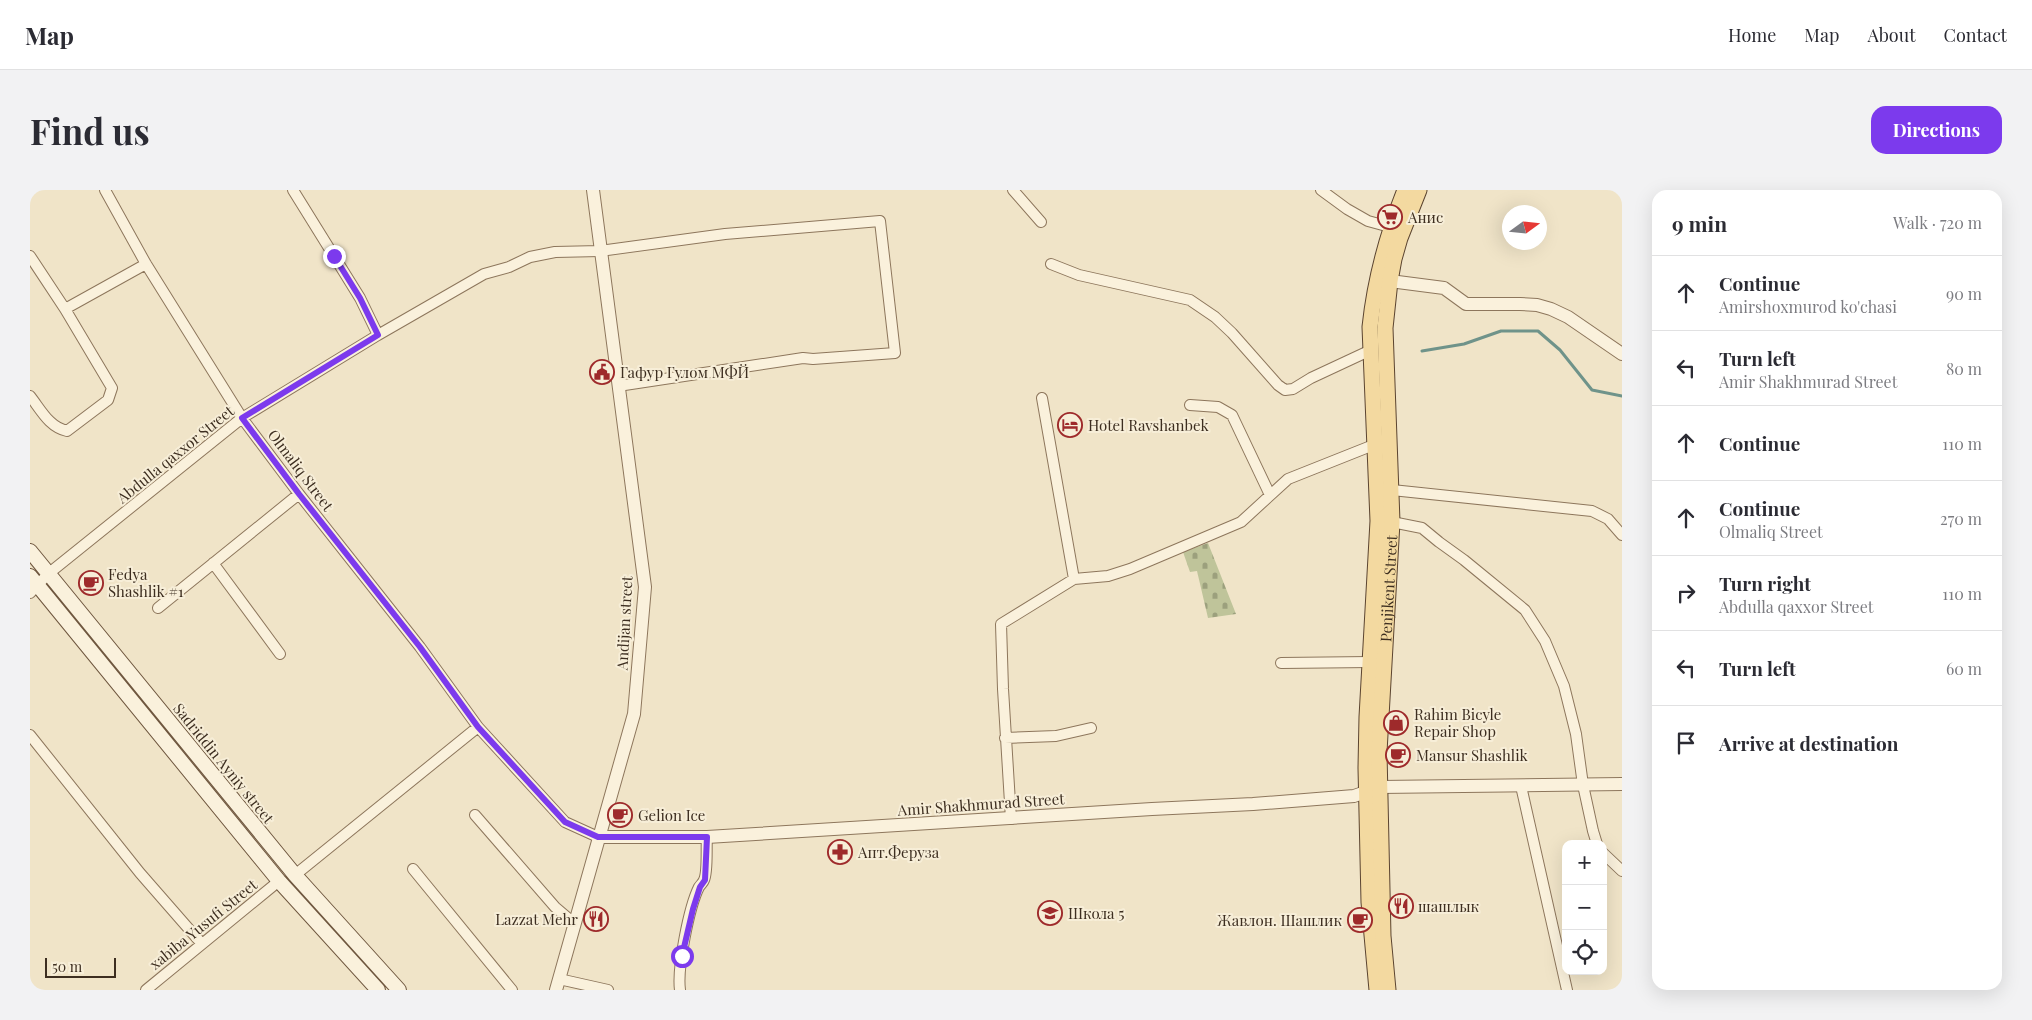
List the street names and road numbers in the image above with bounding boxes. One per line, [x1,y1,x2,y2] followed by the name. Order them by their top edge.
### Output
[112,400,238,508] street label: Abdulla qaxxor Street
[264,425,339,515] street label: Olmaliq Street
[1375,534,1401,643] street label: Penjikent Street
[611,575,636,672] street label: Andijan street
[169,699,279,828] street label: Sadriddin Ayniy street
[896,788,1066,820] street label: Amir Shakhmurad Street
[145,874,262,974] street label: xabiba Yusufi Street

